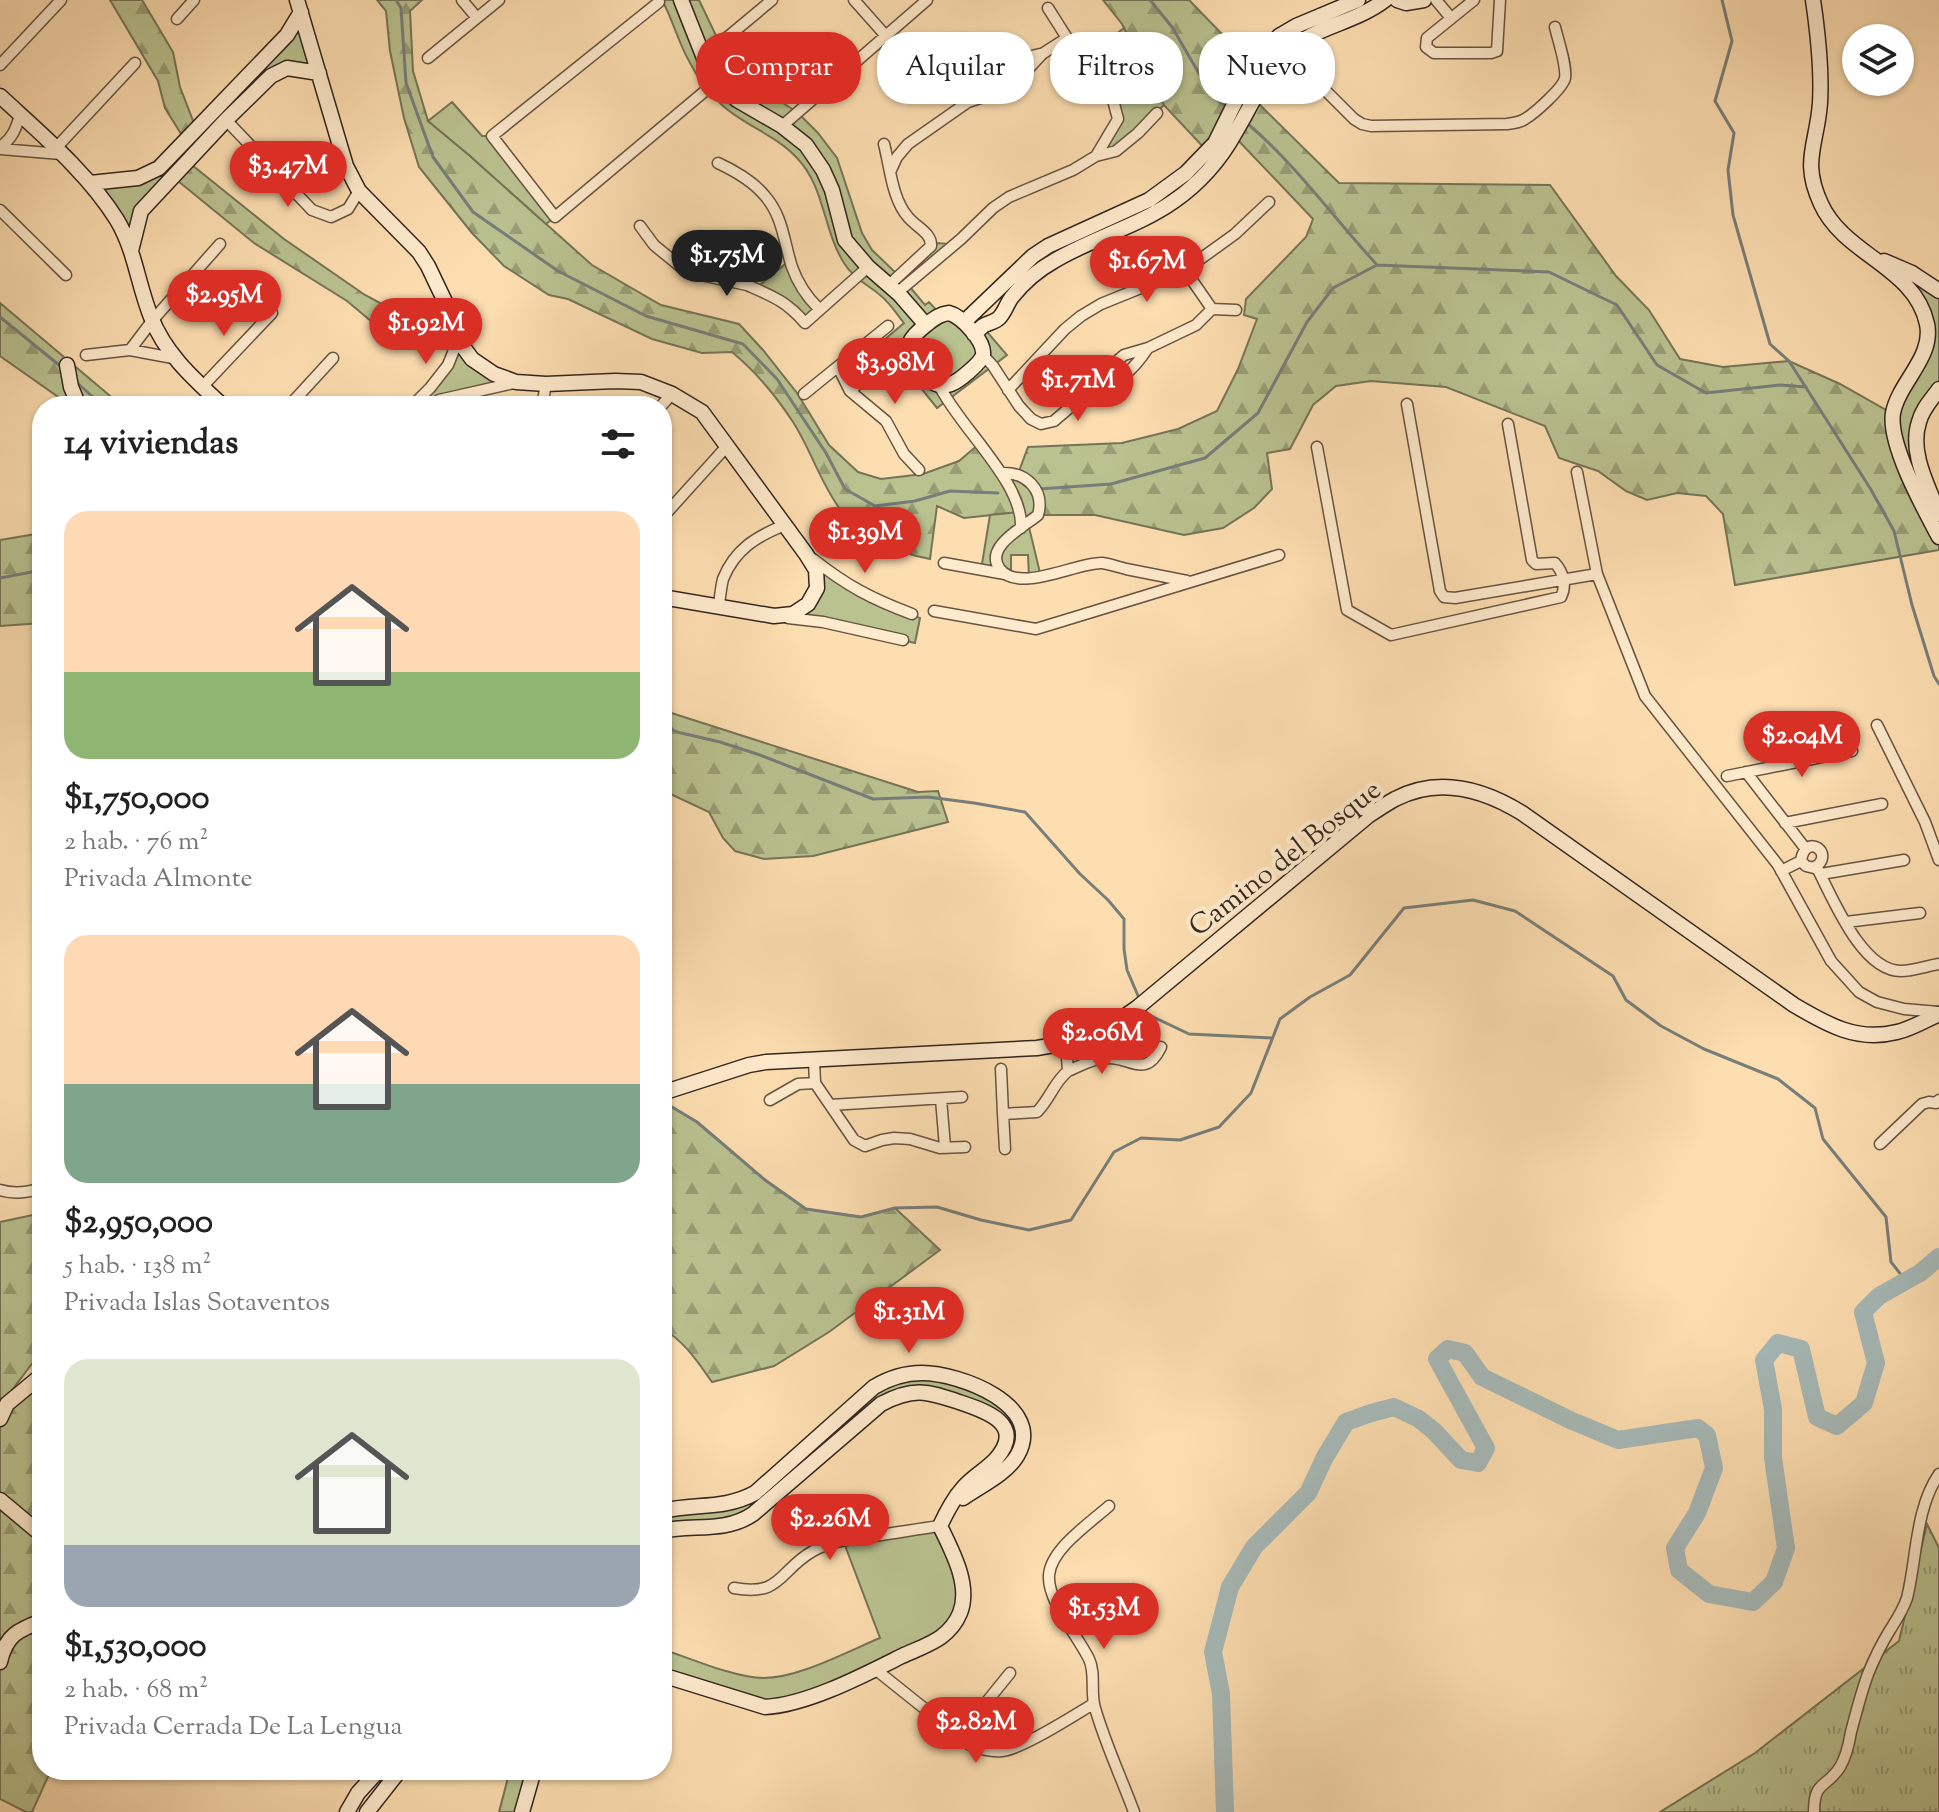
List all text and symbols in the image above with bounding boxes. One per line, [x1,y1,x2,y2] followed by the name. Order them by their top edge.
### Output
[1842,24,1914,96] map controls
[1842,24,1914,96] button: layers
[696,32,861,104] chip: Comprar
[877,32,1034,104] chip: Alquilar
[1050,32,1183,104] chip: Filtros
[1199,32,1335,104] chip: Nuevo
[223,141,353,209] pin: $3.47M
[248,148,328,185] text: $3.47M
[662,230,792,298] pin: $1.75M
[1082,236,1212,304] pin: $1.67M
[689,237,765,274] text: $1.75M
[1108,243,1186,280] text: $1.67M
[159,270,289,338] pin: $2.95M
[185,277,263,314] text: $2.95M
[361,298,491,366] pin: $1.92M
[387,305,465,342] text: $1.92M
[830,338,960,406] pin: $3.98M
[855,345,935,382] text: $3.98M
[1013,355,1143,423] pin: $1.71M
[1040,362,1116,399] text: $1.71M
[64,420,238,469] text: 14 viviendas
[596,422,640,466] icon: filters
[800,507,930,575] pin: $1.39M
[827,514,903,551] text: $1.39M
[280,563,424,707] icon: home
[1737,711,1867,779] pin: $2.04M
[1761,718,1843,755] text: $2.04M
[1181,771,1391,947] street label: Camino del Bosque
[64,775,209,824] text: $1,750,000
[64,824,208,861] text: 2 hab. · 76 m²
[64,861,253,898] text: Privada Almonte
[280,987,424,1131] icon: home
[1037,1008,1167,1076] pin: $2.06M
[1061,1015,1143,1052] text: $2.06M
[64,1199,213,1248] text: $2,950,000
[64,1248,211,1285] text: 5 hab. · 138 m²
[64,1285,330,1322] text: Privada Islas Sotaventos
[844,1287,974,1355] pin: $1.31M
[873,1294,945,1331] text: $1.31M
[280,1411,424,1555] icon: home
[765,1494,895,1562] pin: $2.26M
[789,1501,871,1538] text: $2.26M
[1039,1583,1169,1651] pin: $1.53M
[1068,1590,1140,1627] text: $1.53M
[64,1623,206,1672] text: $1,530,000
[64,1672,208,1709] text: 2 hab. · 68 m²
[911,1697,1041,1765] pin: $2.82M
[935,1704,1017,1741] text: $2.82M
[64,1709,402,1746] text: Privada Cerrada De La Lengua

